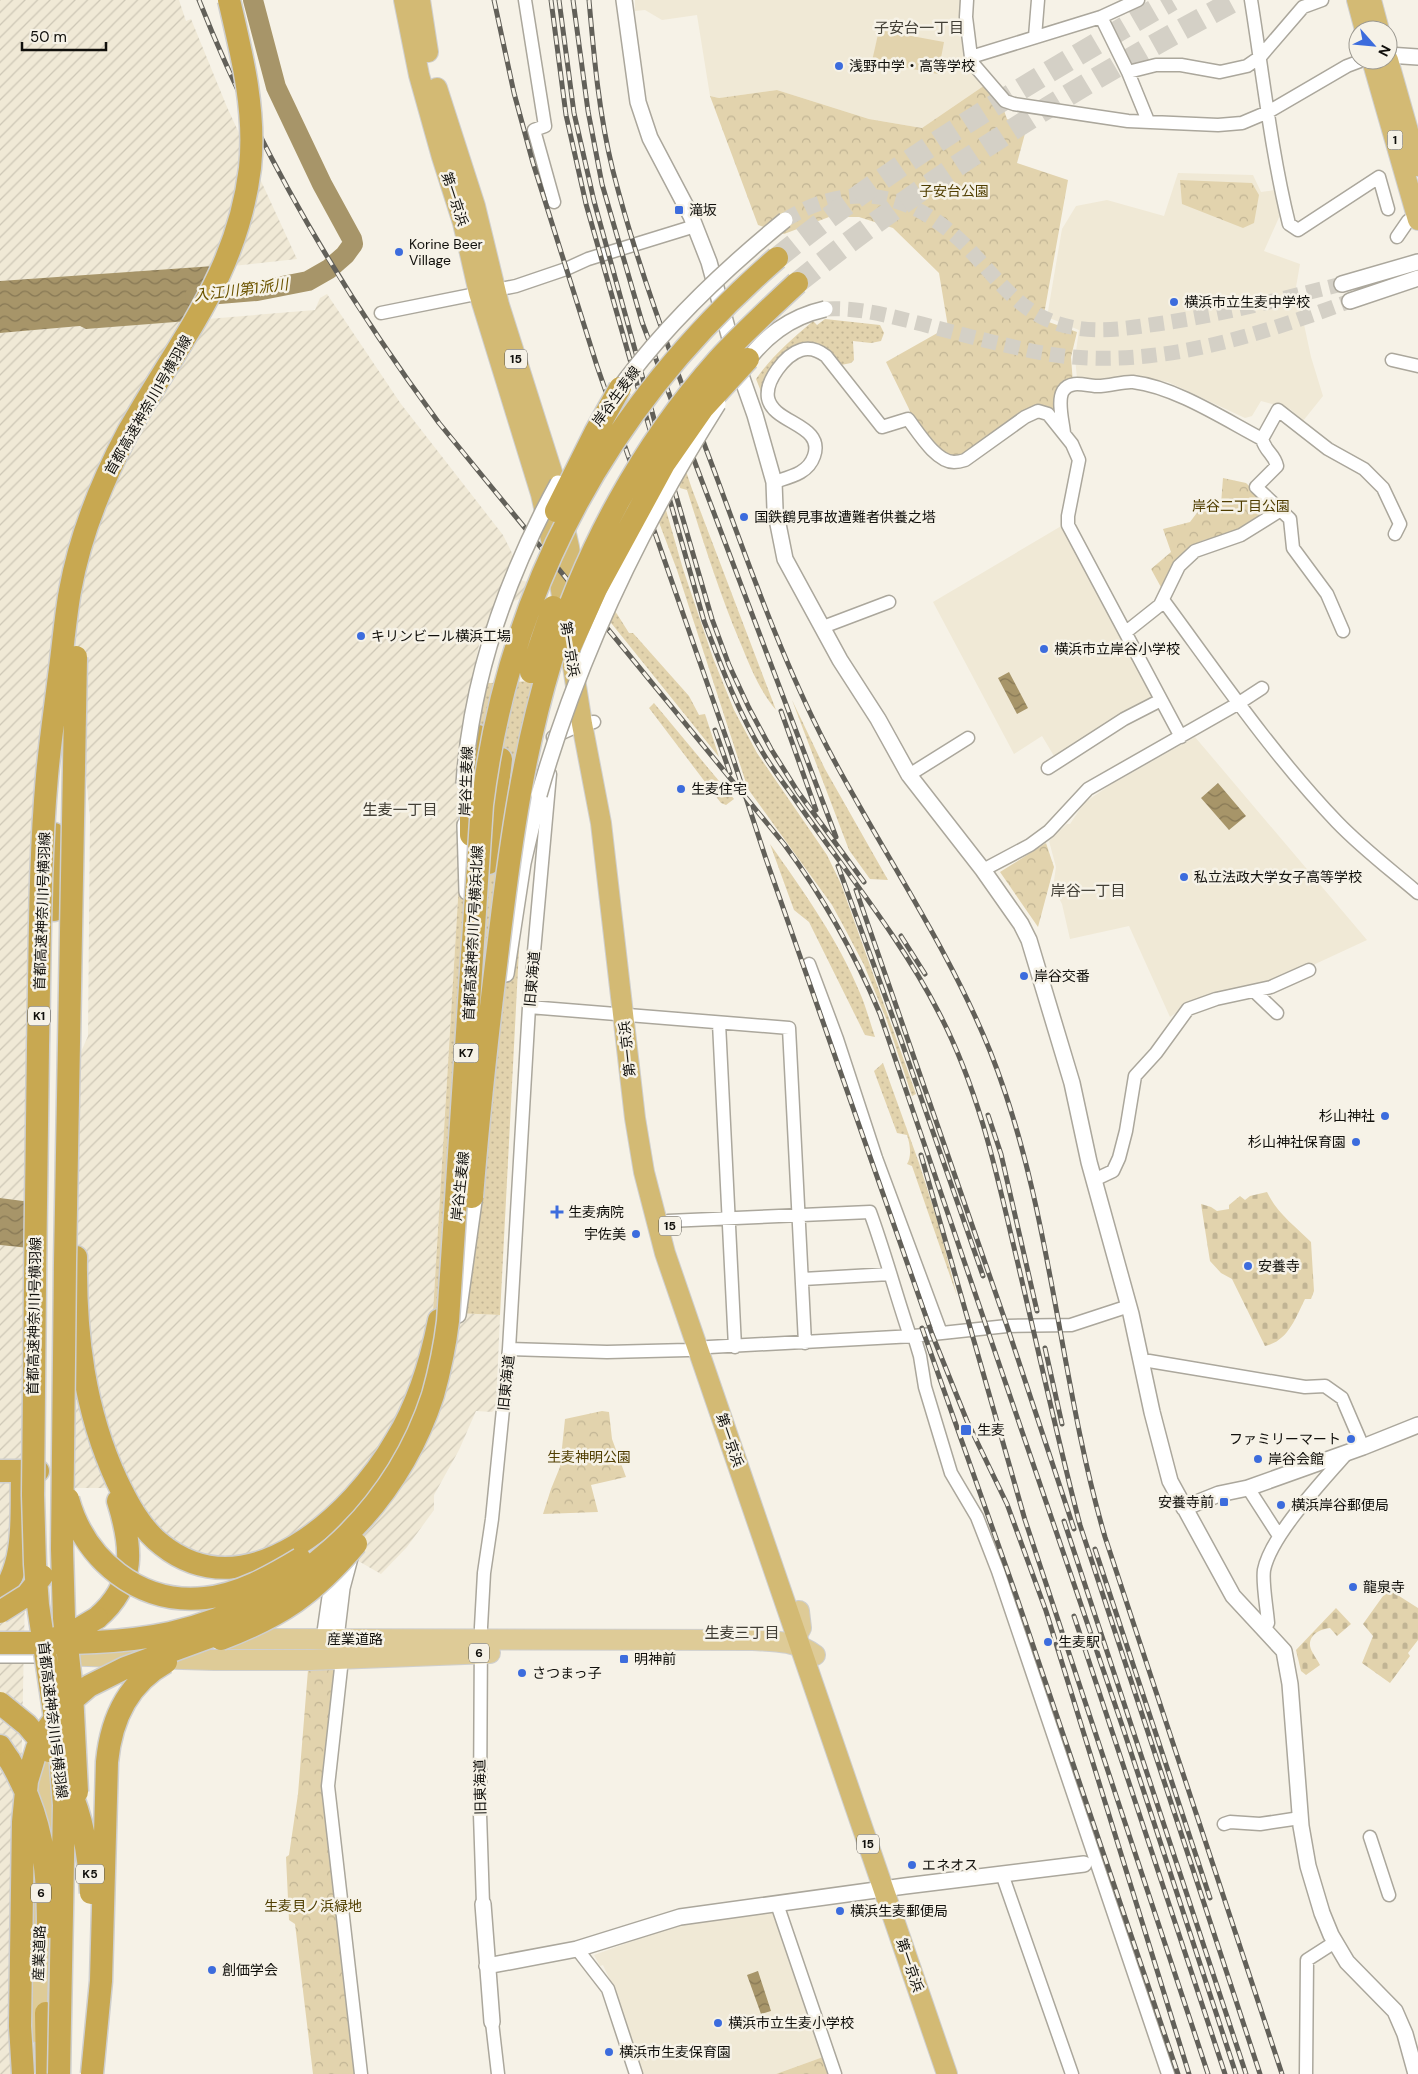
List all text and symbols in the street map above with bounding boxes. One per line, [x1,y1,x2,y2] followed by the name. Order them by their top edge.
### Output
[874,18,964,38] district label: 子安台一丁目
[22,20,106,52] scale bar
[1348,20,1398,70] north arrow
[30,27,67,47] text: 50 m
[1374,42,1395,60] text: N
[849,57,975,75] place label: 浅野中学・高等学校
[833,60,845,72] marker: 浅野中学・高等学校
[1388,130,1402,150] road number: 1
[438,170,472,228] street label: 第一京浜
[919,182,989,200] park label: 子安台公園
[689,201,717,219] place label: 滝坂
[673,204,685,216] marker: 滝坂
[409,235,483,269] place label: Korine Beer Village
[393,246,405,258] marker: Korine Beer Village
[193,274,291,306] water label: 入江川第1派川
[1184,293,1310,311] place label: 横浜市立生麦中学校
[1168,296,1180,308] marker: 横浜市立生麦中学校
[101,332,195,478] street label: 首都高速神奈川1号横羽線
[505,349,527,368] road number: 15
[588,362,644,430] street label: 岸谷生麦線
[1192,497,1290,515] park label: 岸谷二丁目公園
[754,508,936,526] place label: 国鉄鶴見事故遭難者供養之塔
[738,511,750,523] marker: 国鉄鶴見事故遭難者供養之塔
[557,620,583,678] street label: 第一京浜
[371,627,511,645] place label: キリンビール横浜工場
[355,630,367,642] marker: キリンビール横浜工場
[1054,640,1180,658] place label: 横浜市立岸谷小学校
[1038,643,1050,655] marker: 横浜市立岸谷小学校
[456,746,476,816] street label: 岸谷生麦線
[691,780,747,798] place label: 生麦住宅
[675,783,687,795] marker: 生麦住宅
[362,800,438,820] district label: 生麦一丁目
[30,832,54,990] street label: 首都高速神奈川1号横羽線
[459,845,487,1021] street label: 首都高速神奈川7号横浜北線
[1194,868,1362,886] place label: 私立法政大学女子高等学校
[1178,871,1190,883] marker: 私立法政大学女子高等学校
[1050,881,1126,901] district label: 岸谷一丁目
[521,950,543,1008] street label: 旧東海道
[1034,967,1090,985] place label: 岸谷交番
[1018,970,1030,982] marker: 岸谷交番
[28,1006,50,1026] road number: K1
[615,1020,639,1078] street label: 第一京浜
[454,1044,478,1062] road number: K7
[1319,1107,1375,1125] place label: 杉山神社
[1379,1110,1391,1122] marker: 杉山神社
[1248,1133,1346,1151] place label: 杉山神社保育園
[1350,1136,1362,1148] marker: 杉山神社保育園
[447,1150,473,1222] street label: 岸谷生麦線
[568,1203,624,1221] place label: 生麦病院
[550,1205,564,1219] marker: 生麦病院
[659,1216,681,1236] road number: 15
[584,1225,626,1243] place label: 宇佐美
[630,1228,642,1240] marker: 宇佐美
[24,1237,44,1395] street label: 首都高速神奈川1号横羽線
[1258,1257,1300,1275] place label: 安養寺
[1242,1260,1254,1272] marker: 安養寺
[494,1354,518,1412] street label: 旧東海道
[712,1411,748,1469] street label: 第一京浜
[977,1421,1005,1439] place label: 生麦
[959,1423,973,1437] marker: 生麦
[1229,1430,1341,1448] place label: ファミリーマート
[1345,1433,1357,1445] marker: ファミリーマート
[547,1448,631,1466] park label: 生麦神明公園
[1268,1450,1324,1468] place label: 岸谷会館
[1252,1453,1264,1465] marker: 岸谷会館
[1158,1493,1214,1511] place label: 安養寺前
[1218,1496,1230,1508] marker: 安養寺前
[1291,1496,1389,1514] place label: 横浜岸谷郵便局
[1275,1499,1287,1511] marker: 横浜岸谷郵便局
[1363,1578,1405,1596] place label: 龍泉寺
[1347,1581,1359,1593] marker: 龍泉寺
[704,1623,780,1643] district label: 生麦三丁目
[327,1630,383,1648] street label: 産業道路
[1058,1633,1100,1651] place label: 生麦駅
[1042,1636,1054,1648] marker: 生麦駅
[34,1640,72,1800] street label: 首都高速神奈川1号横羽線
[469,1644,489,1662] road number: 6
[634,1650,676,1668] place label: 明神前
[618,1653,630,1665] marker: 明神前
[532,1664,601,1682] place label: さつまっ子
[516,1667,528,1679] marker: さつまっ子
[471,1759,489,1815] street label: 旧東海道
[857,1835,879,1854] road number: 15
[922,1856,978,1874] place label: エネオス
[906,1859,918,1871] marker: エネオス
[76,1865,104,1884] road number: K5
[31,1884,51,1902] road number: 6
[264,1897,362,1915] park label: 生麦貝ノ浜緑地
[850,1902,948,1920] place label: 横浜生麦郵便局
[834,1905,846,1917] marker: 横浜生麦郵便局
[29,1925,49,1981] street label: 産業道路
[892,1936,928,1994] street label: 第一京浜
[222,1961,278,1979] place label: 創価学会
[206,1964,218,1976] marker: 創価学会
[728,2014,854,2032] place label: 横浜市立生麦小学校
[712,2017,724,2029] marker: 横浜市立生麦小学校
[619,2043,731,2061] place label: 横浜市生麦保育園
[603,2046,615,2058] marker: 横浜市生麦保育園

